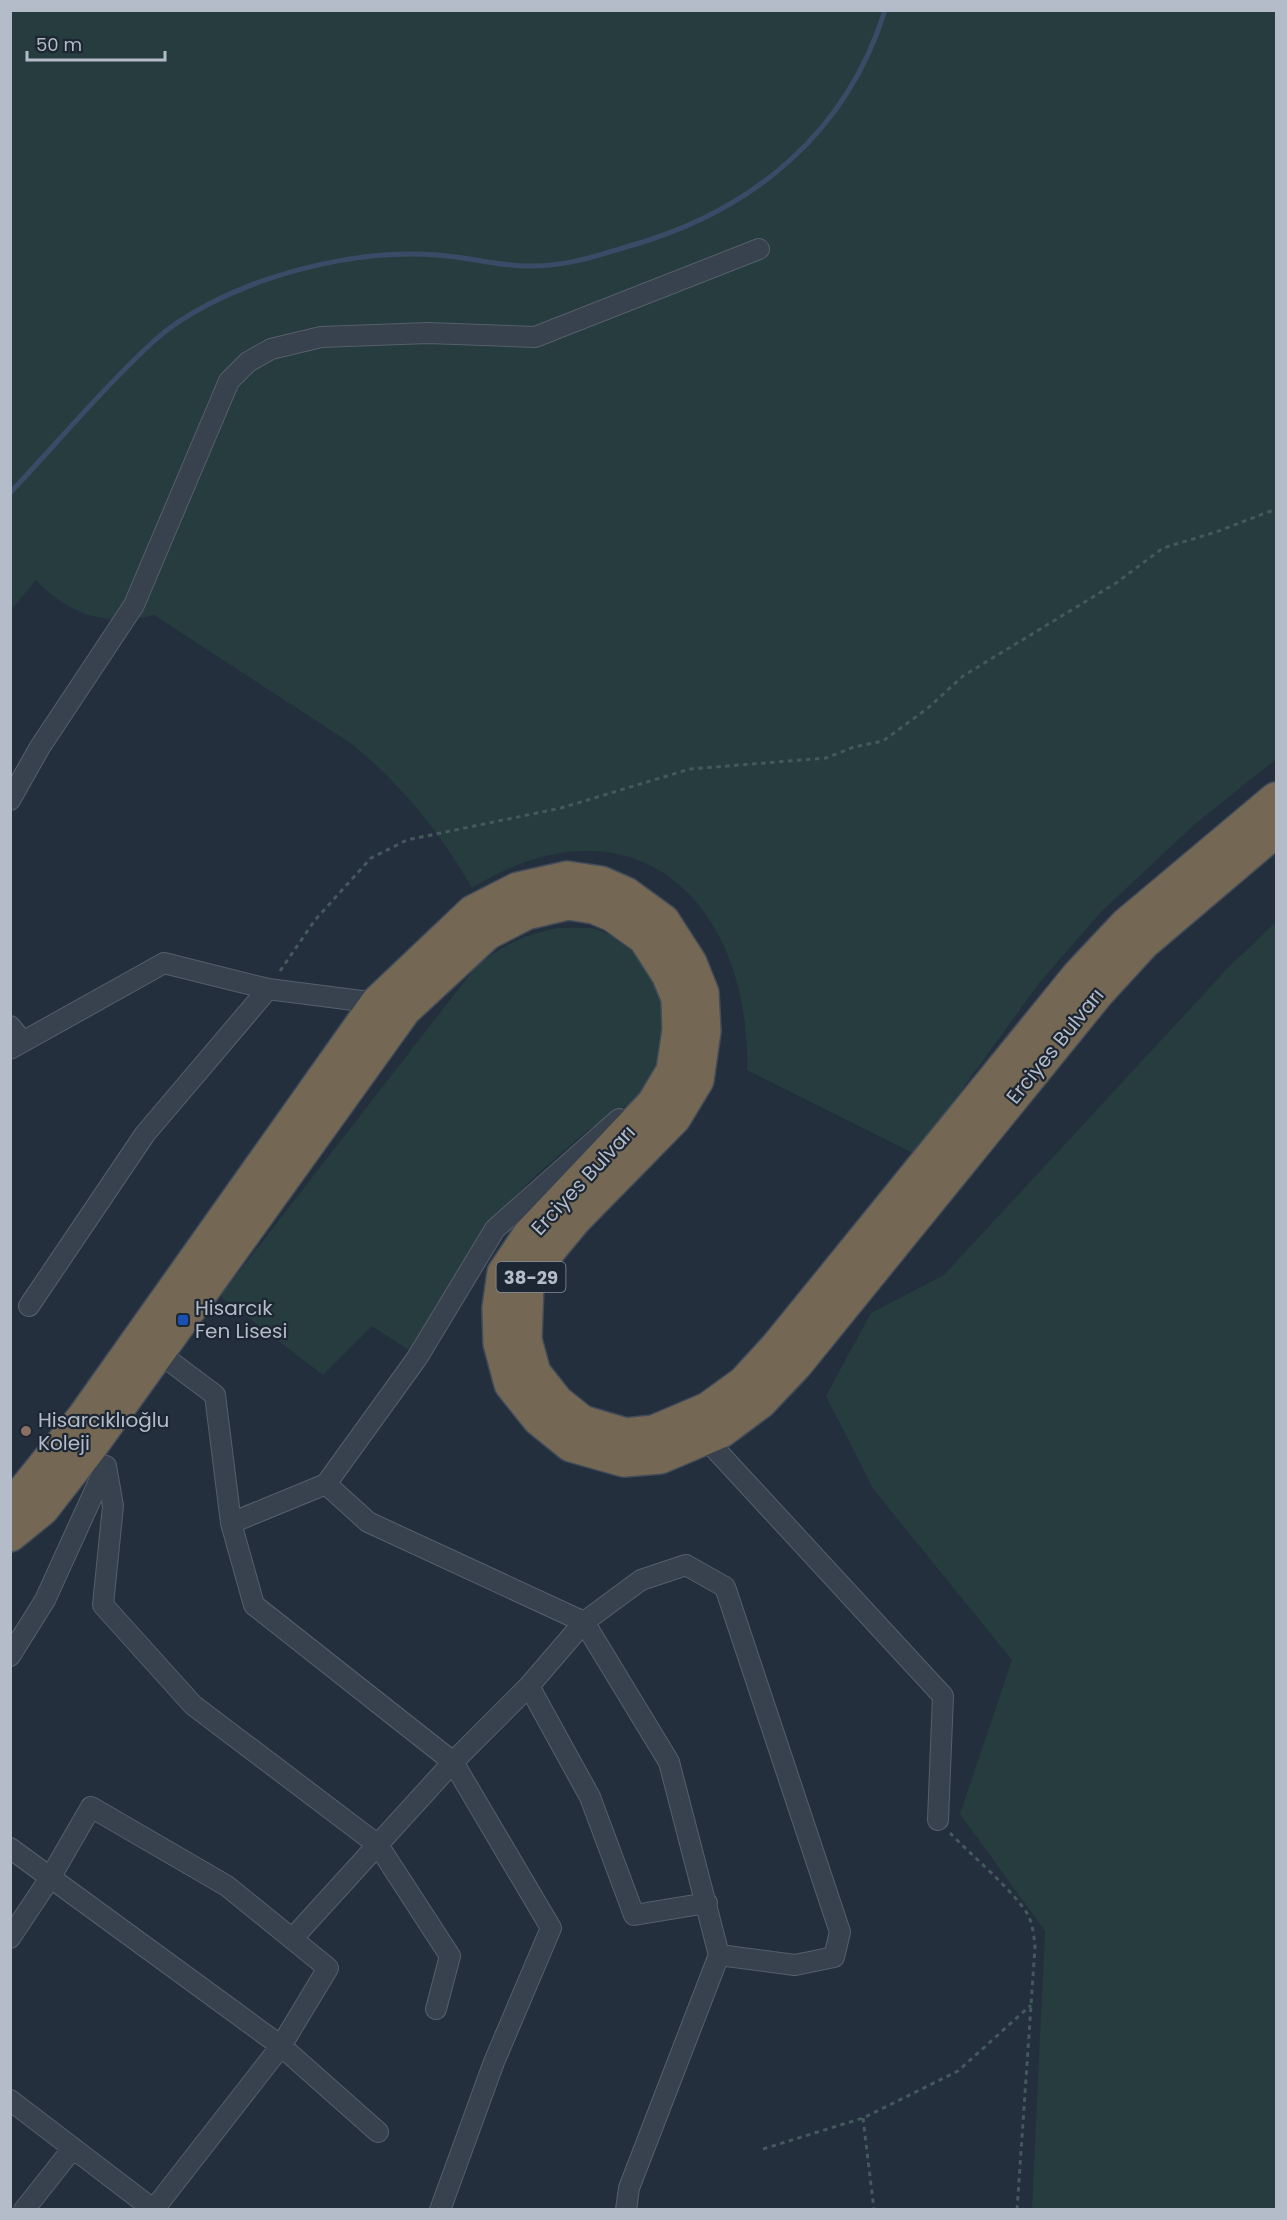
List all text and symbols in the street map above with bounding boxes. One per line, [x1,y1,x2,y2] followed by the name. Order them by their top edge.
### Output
[27,24,165,62] scale bar
[36,32,82,57] text: 50 m
[1000,982,1110,1110] street label: Erciyes Bulvarı
[525,1119,641,1241] street label: Erciyes Bulvarı
[496,1262,566,1292] road number: 38-29
[195,1294,287,1345] place label: Hisarcık Fen Lisesi
[176,1313,190,1327] marker: Hisarcık Fen Lisesi
[38,1406,169,1457] place label: Hisarcıklıoğlu Koleji
[19,1424,33,1438] marker: Hisarcıklıoğlu Koleji

